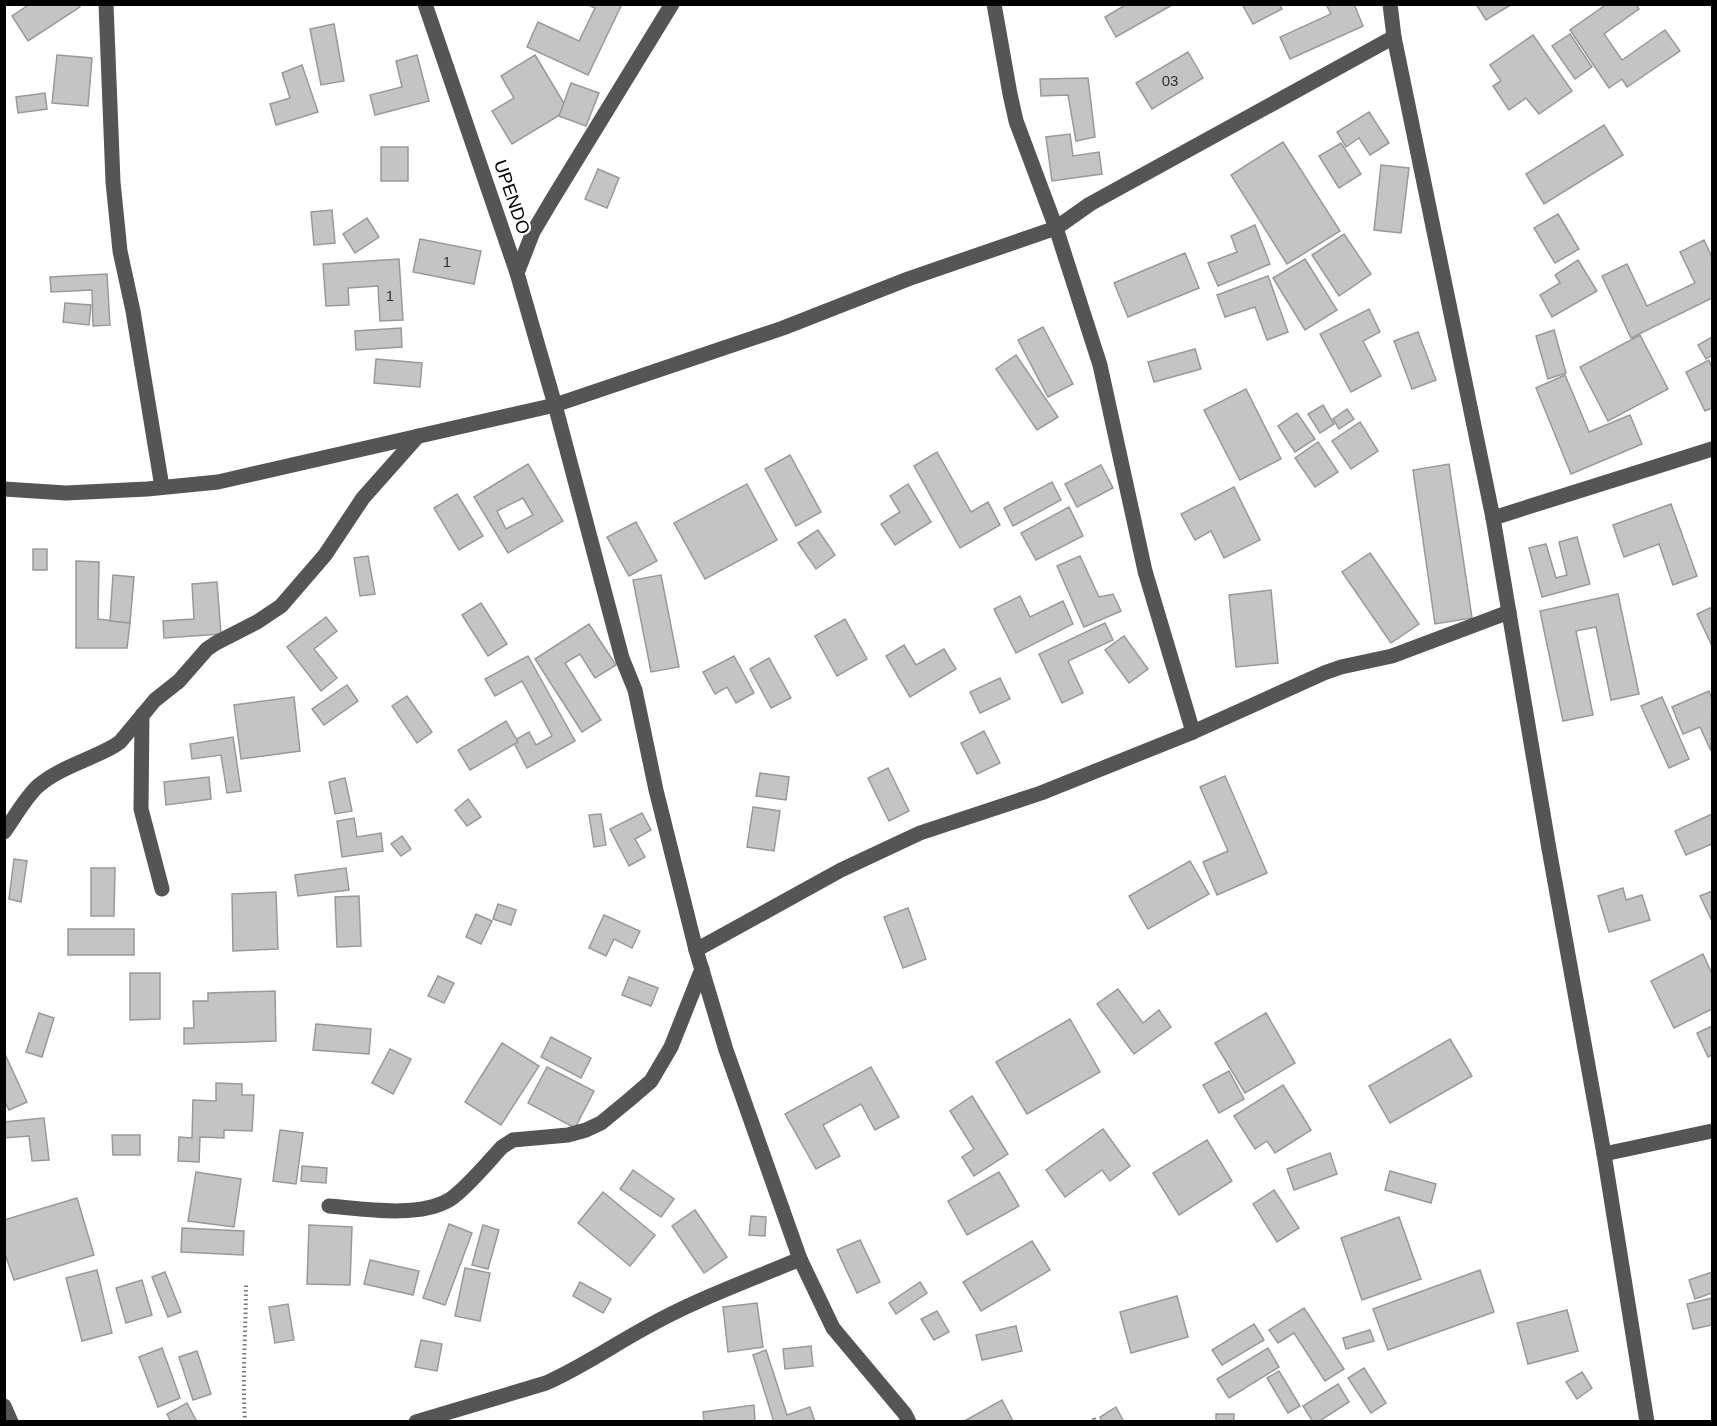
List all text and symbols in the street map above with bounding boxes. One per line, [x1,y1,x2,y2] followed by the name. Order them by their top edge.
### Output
[1162,72,1178,89] house number: 03
[490,157,534,237] street label: UPENDO
[443,253,451,270] house number: 1
[386,287,394,304] house number: 1

